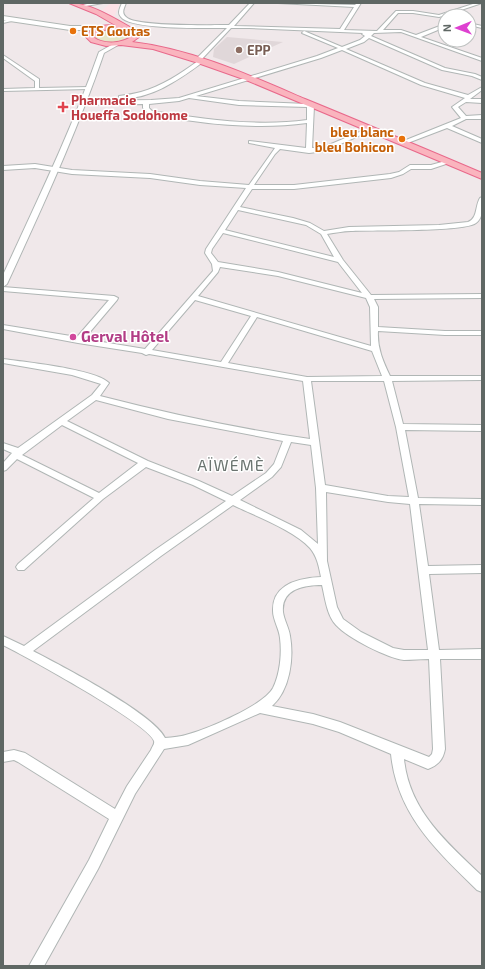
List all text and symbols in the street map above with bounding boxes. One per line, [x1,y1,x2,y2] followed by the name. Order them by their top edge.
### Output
[437,8,477,48] north arrow
[81,23,150,39] place label: ETS Goutas
[440,24,453,32] text: N
[68,26,78,36] marker: ETS Goutas
[247,42,271,58] place label: EPP
[234,45,244,55] marker: EPP
[71,92,188,123] place label: Pharmacie Houeffa Sodohome
[58,102,68,112] marker: Pharmacie Houeffa Sodohome
[315,124,394,155] place label: bleu blanc bleu Bohicon
[397,134,407,144] marker: bleu blanc bleu Bohicon
[81,327,169,345] place label: Gerval Hôtel
[68,332,78,342] marker: Gerval Hôtel
[197,455,265,474] district label: AÏWÉMÈ

